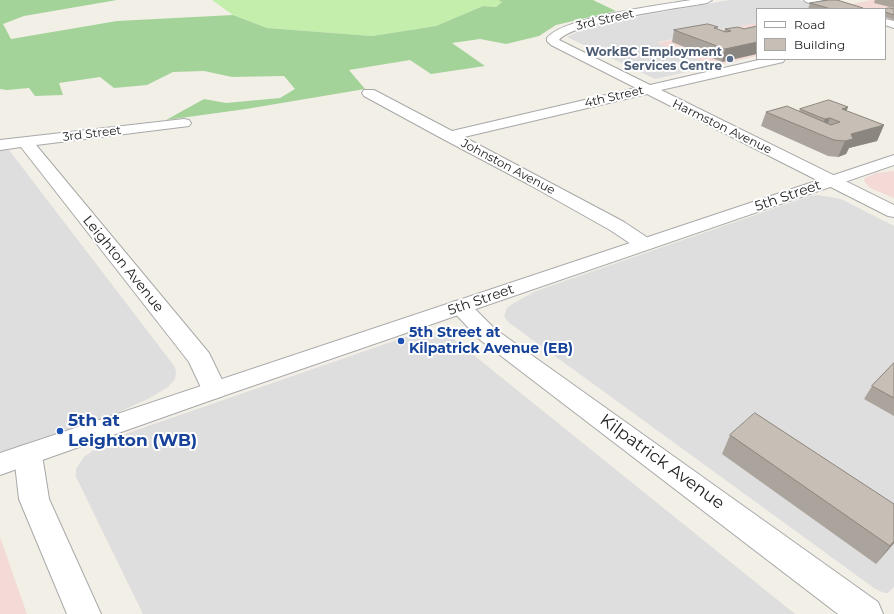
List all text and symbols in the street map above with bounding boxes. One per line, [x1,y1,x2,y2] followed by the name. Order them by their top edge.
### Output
[575,6,635,34] street label: 3rd Street
[756,8,886,60] legend
[794,17,825,32] text: Road
[794,37,845,52] text: Building
[585,45,722,73] place label: WorkBC Employment Services Centre
[725,54,735,64] marker: WorkBC Employment Services Centre
[583,83,645,111] street label: 4th Street
[670,97,774,157] street label: Harmston Avenue
[62,123,122,145] street label: 3rd Street
[459,136,557,198] street label: Johnston Avenue
[753,177,823,215] street label: 5th Street
[79,212,167,316] street label: Leighton Avenue
[446,281,516,319] street label: 5th Street
[409,325,573,358] place label: 5th Street at Kilpatrick Avenue (EB)
[396,336,406,346] marker: 5th Street at Kilpatrick Avenue (EB)
[596,410,728,514] street label: Kilpatrick Avenue
[68,411,197,451] place label: 5th at Leighton (WB)
[55,426,65,436] marker: 5th at Leighton (WB)

